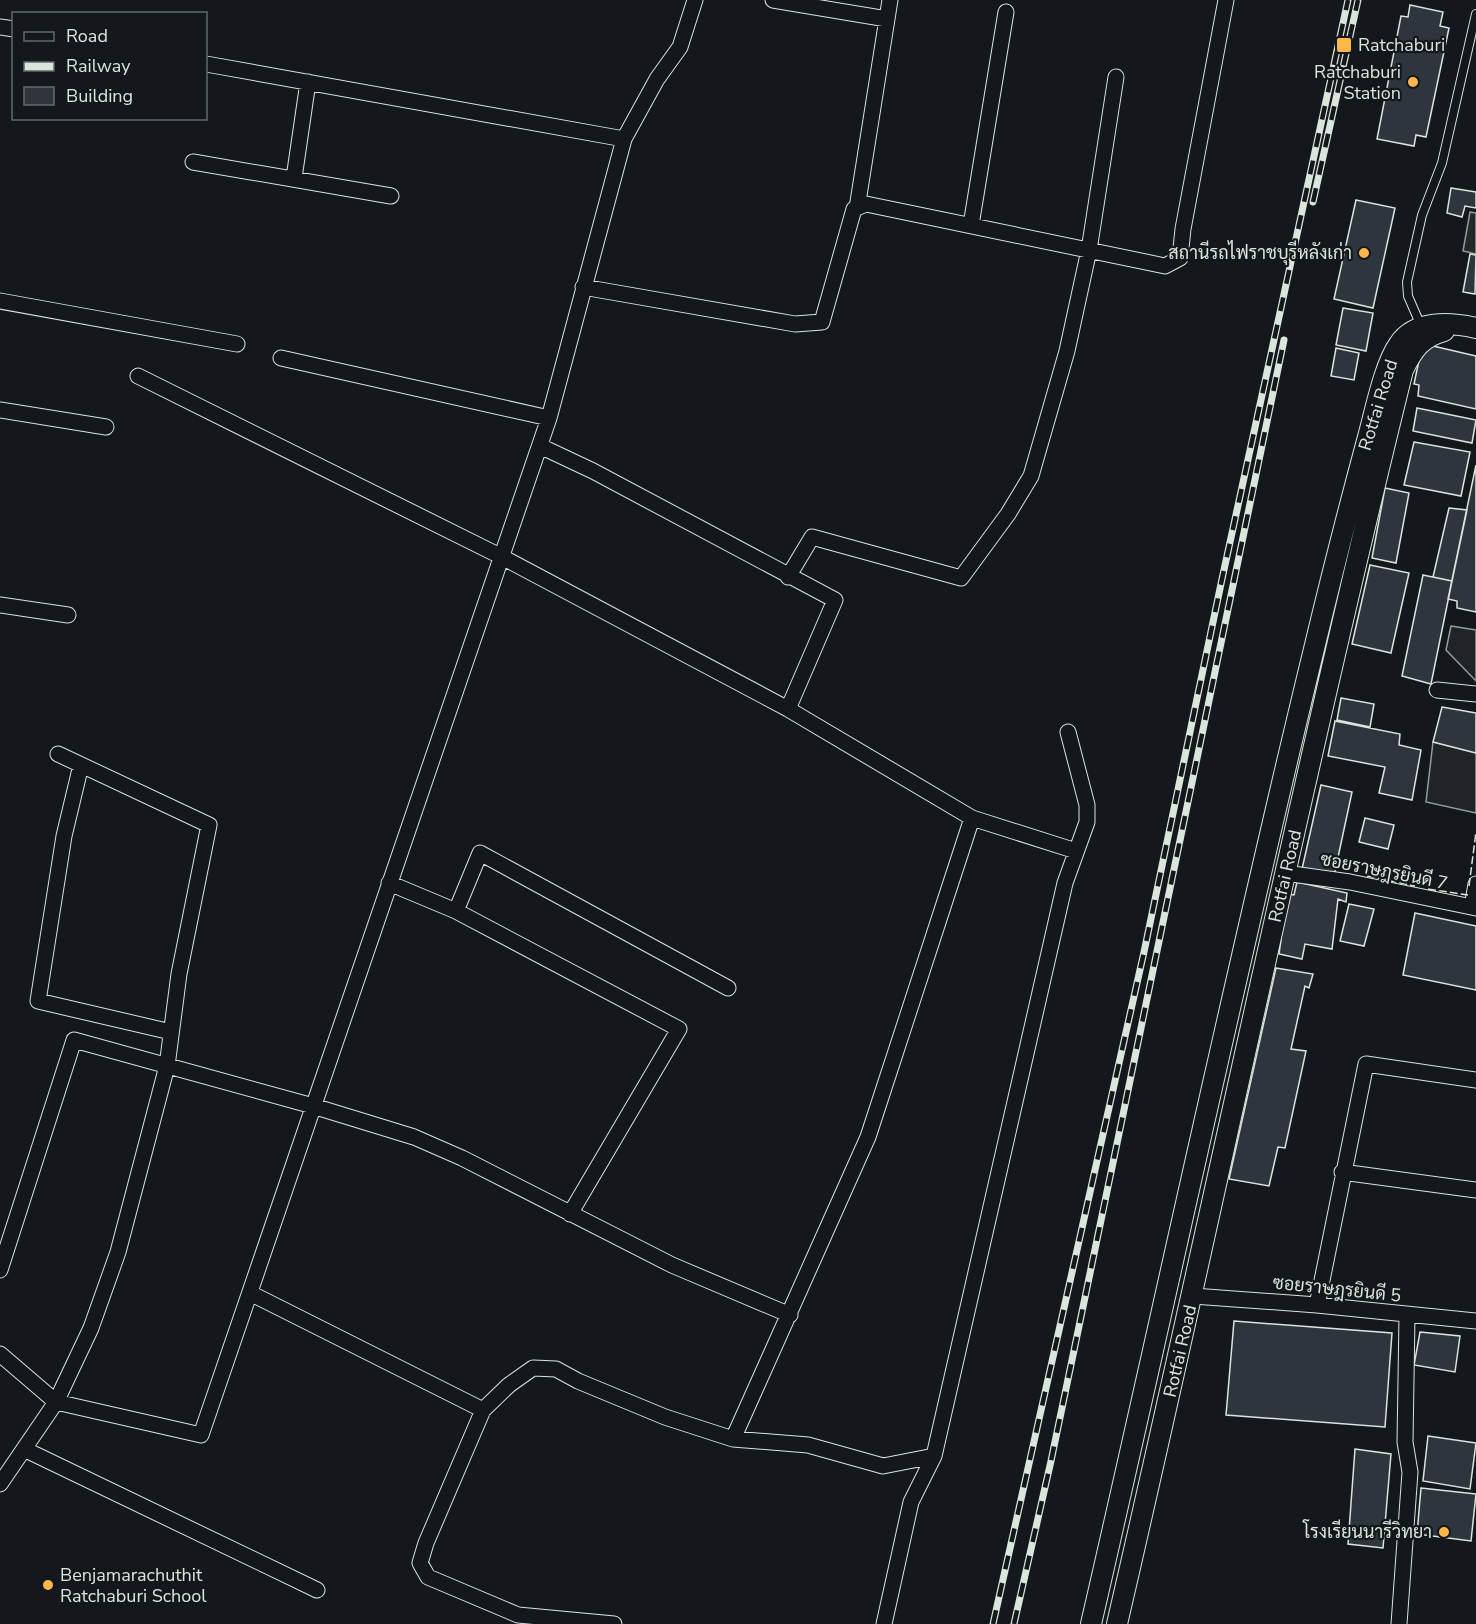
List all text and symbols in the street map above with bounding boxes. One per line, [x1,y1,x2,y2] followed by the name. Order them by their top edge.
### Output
[12,12,207,120] legend
[66,24,108,48] text: Road
[1358,33,1445,57] place label: Ratchaburi
[1335,36,1353,54] marker: Ratchaburi
[66,54,131,78] text: Railway
[1314,60,1401,105] place label: Ratchaburi Station
[1406,75,1420,89] marker: Ratchaburi Station
[66,84,133,108] text: Building
[1168,240,1352,265] place label: สถานีรถไฟราชบุรีหลังเก่า
[1357,246,1371,260] marker: สถานีรถไฟราชบุรีหลังเก่า
[1353,356,1403,454] street label: Rotfai Road
[1263,827,1307,925] street label: Rotfai Road
[1318,846,1450,895] street label: ซอยราษฎรยินดี 7
[1272,1269,1403,1308] street label: ซอยราษฎรยินดี 5
[1158,1302,1202,1400] street label: Rotfai Road
[1302,1519,1432,1544] place label: โรงเรียนนารีวิทยา
[1437,1525,1451,1539] marker: โรงเรียนนารีวิทยา
[60,1563,207,1608] place label: Benjamarachuthit Ratchaburi School
[41,1578,55,1592] marker: Benjamarachuthit Ratchaburi School

